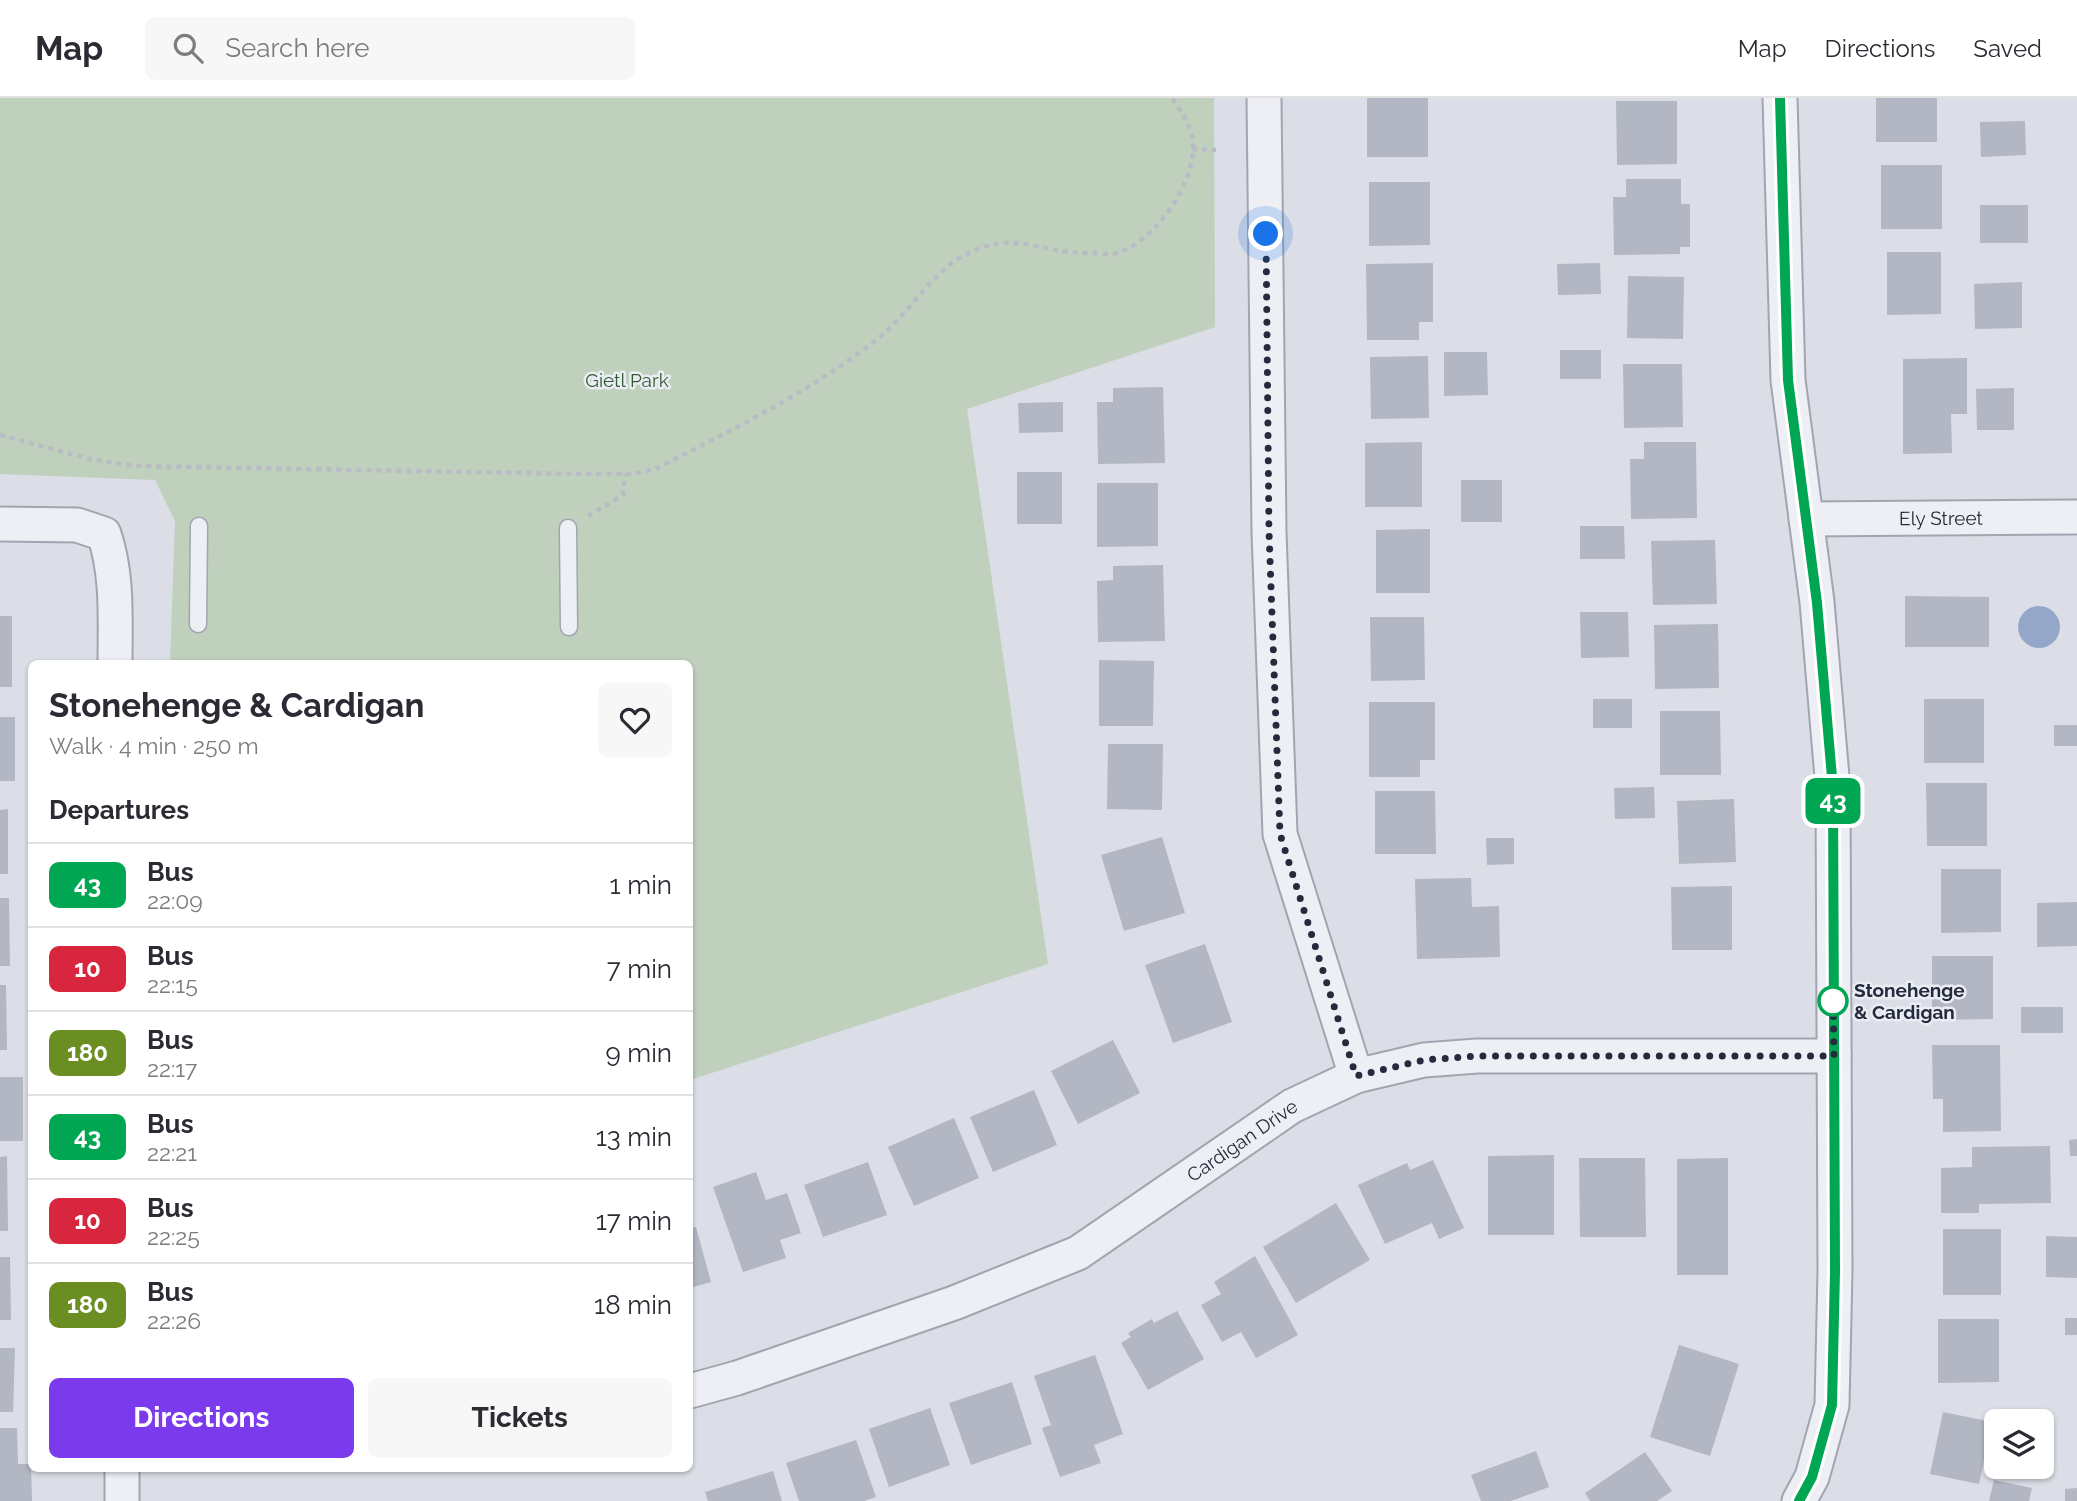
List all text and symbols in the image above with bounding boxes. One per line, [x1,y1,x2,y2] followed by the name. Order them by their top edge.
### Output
[145,17,635,80] search box
[35,29,103,68] text: Map
[169,29,207,67] icon: search
[225,33,370,63] text: Search here
[1738,34,1787,63] text: Map
[1825,34,1935,63] text: Directions
[1973,34,2042,63] text: Saved
[1248,216,1283,251] your location
[585,369,669,391] park label: Gietl Park
[1899,507,1984,529] street label: Ely Street
[598,683,672,757] button: heart
[49,686,424,725] text: Stonehenge & Cardigan
[49,732,259,759] text: Walk · 4 min · 250 m
[1801,778,1864,824] line badge: 43
[1819,786,1847,815] text: 43
[49,795,189,825] text: Departures
[147,857,194,887] text: Bus
[74,870,101,899] text: 43
[610,870,672,900] text: 1 min
[147,887,203,914] text: 22:09
[147,941,194,971] text: Bus
[74,954,101,983] text: 10
[607,954,672,984] text: 7 min
[147,971,198,998] text: 22:15
[1854,979,1965,1023] place label: Stonehenge & Cardigan
[1818,986,1848,1016] marker: Stonehenge & Cardigan
[147,1025,194,1055] text: Bus
[67,1038,108,1067] text: 180
[605,1038,672,1068] text: 9 min
[147,1055,197,1082] text: 22:17
[1182,1095,1301,1186] street label: Cardigan Drive
[147,1109,194,1139] text: Bus
[74,1122,101,1151] text: 43
[596,1122,672,1152] text: 13 min
[147,1139,197,1166] text: 22:21
[147,1193,194,1223] text: Bus
[74,1206,101,1235] text: 10
[596,1206,672,1236] text: 17 min
[147,1223,200,1250] text: 22:25
[147,1277,194,1307] text: Bus
[67,1290,108,1319] text: 180
[594,1290,672,1320] text: 18 min
[147,1307,201,1334] text: 22:26
[49,1378,354,1458] button: Directions
[368,1378,672,1458] button: Tickets
[1984,1409,2054,1479] map controls
[1984,1409,2054,1479] button: layers

